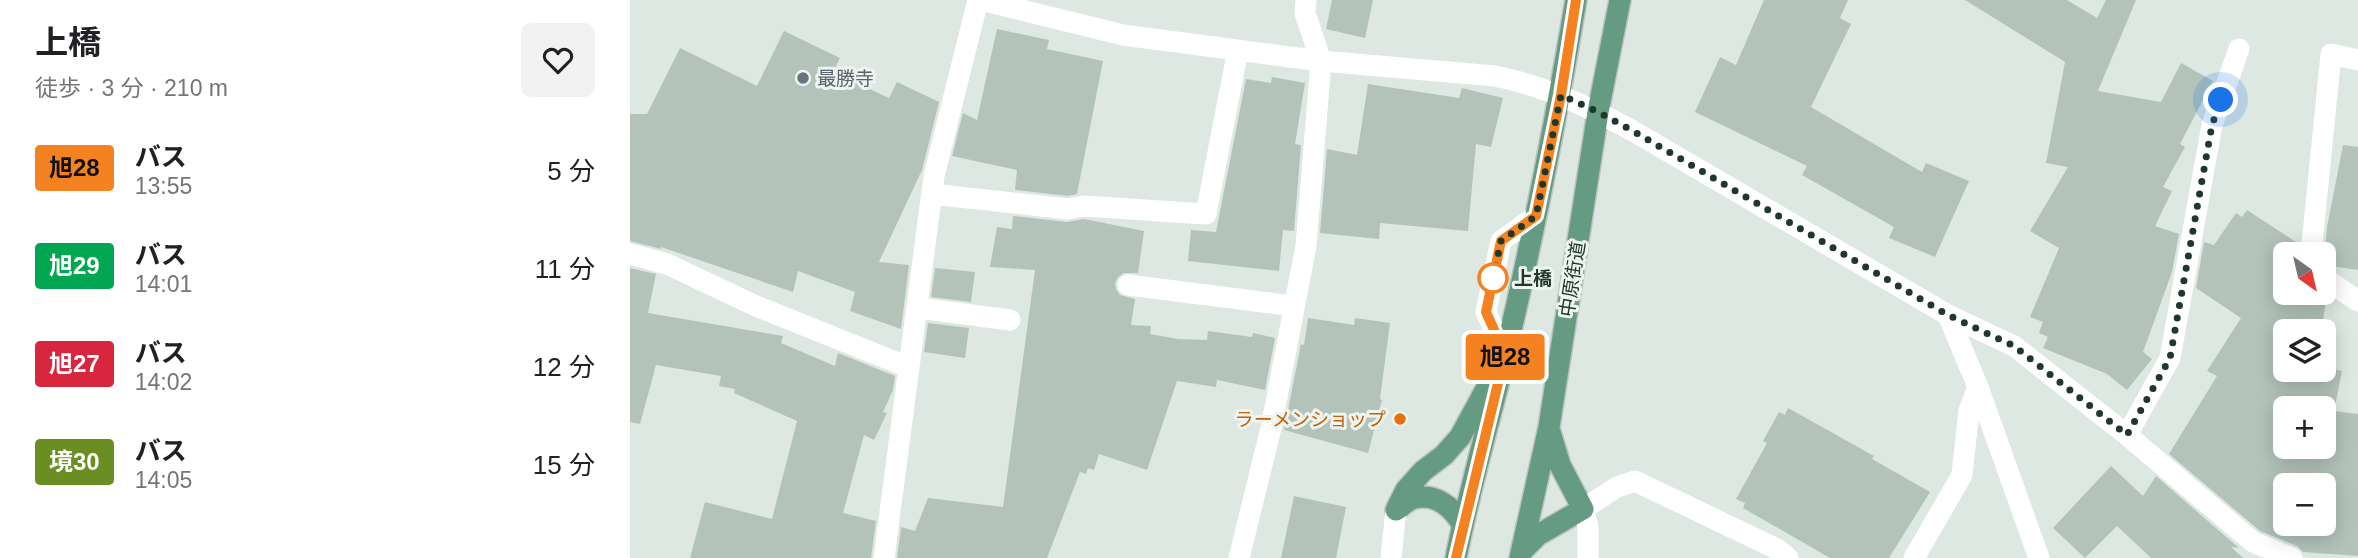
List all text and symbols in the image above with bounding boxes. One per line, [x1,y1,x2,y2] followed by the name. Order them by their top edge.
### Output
[521,23,595,97] button: heart
[35,24,101,61] text: 上橋
[817,68,874,89] place label: 最勝寺
[795,70,811,86] marker: 最勝寺
[35,75,228,101] text: 徒歩 · 3 分 · 210 m
[2203,82,2238,117] your location
[135,142,187,172] text: バス
[49,154,100,181] text: 旭28
[547,156,595,186] text: 5 分
[135,173,192,199] text: 13:55
[135,240,187,270] text: バス
[1556,240,1589,318] street label: 中原街道
[2273,242,2336,304] north arrow
[2273,242,2336,536] map controls
[49,252,100,279] text: 旭29
[535,254,595,284] text: 11 分
[1478,263,1508,293] marker: 上橋
[1514,268,1552,289] place label: 上橋
[135,271,192,297] text: 14:01
[2273,319,2336,382] button: layers
[1465,334,1545,380] line badge: 旭28
[135,338,187,368] text: バス
[1480,343,1530,370] text: 旭28
[49,350,100,377] text: 旭27
[533,352,595,382] text: 12 分
[135,369,192,395] text: 14:02
[2273,396,2336,459] button: +
[1235,409,1386,430] place label: ラーメンショップ
[1392,411,1408,427] marker: ラーメンショップ
[135,436,187,466] text: バス
[49,448,100,475] text: 境30
[533,450,595,480] text: 15 分
[135,467,192,493] text: 14:05
[2273,473,2336,536] button: −

